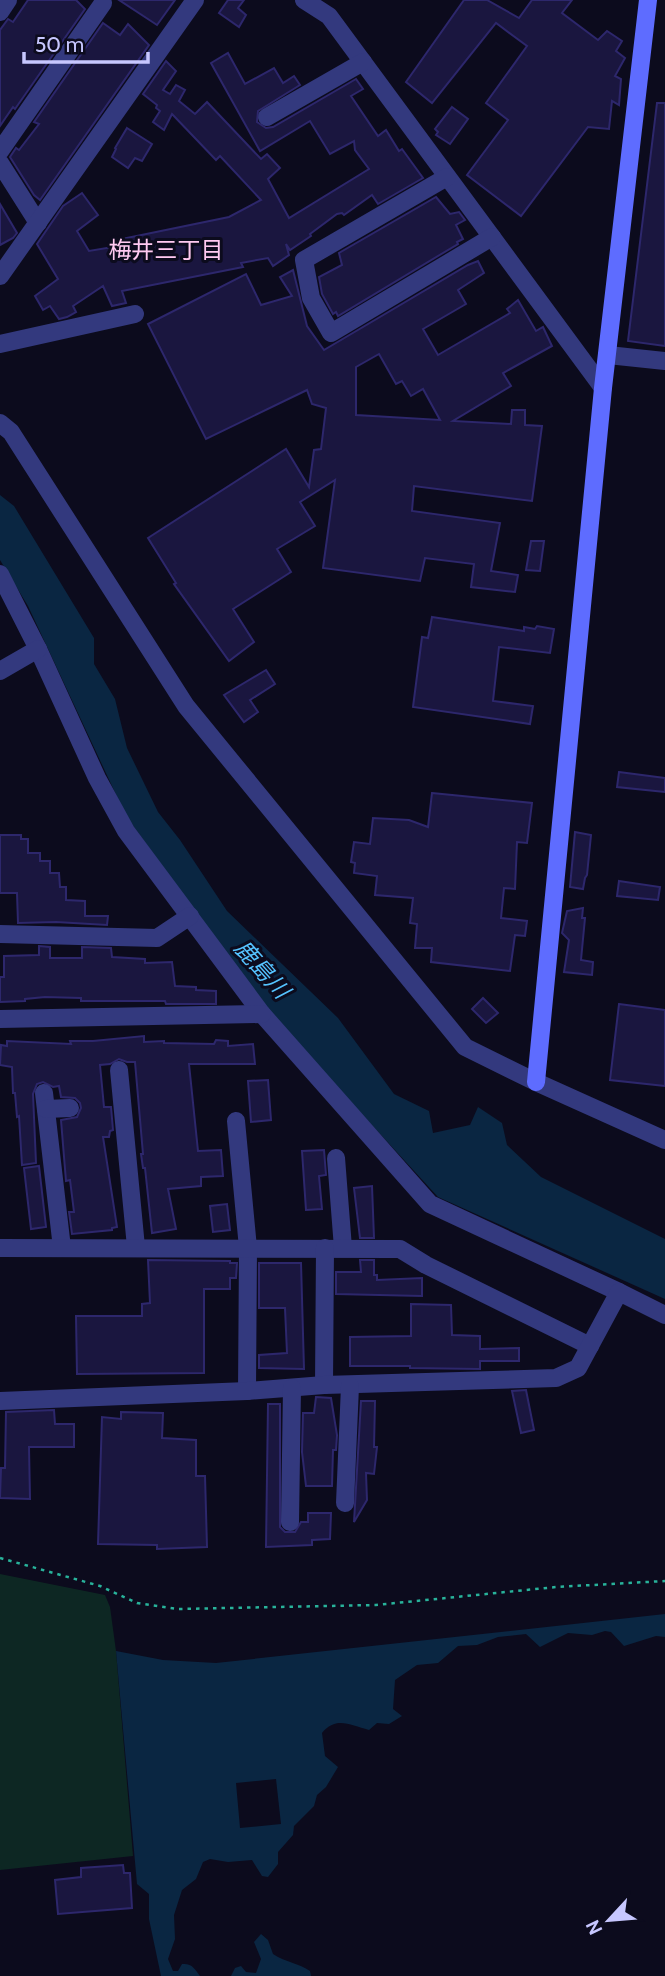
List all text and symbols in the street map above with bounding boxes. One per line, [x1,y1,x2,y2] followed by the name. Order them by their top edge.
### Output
[24,21,149,65] scale bar
[35,32,84,57] text: 50 m
[109,236,224,264] district label: 梅井三丁目
[229,934,297,1006] water label: 鹿島川
[574,1885,644,1955] north arrow
[581,1916,607,1938] text: N

